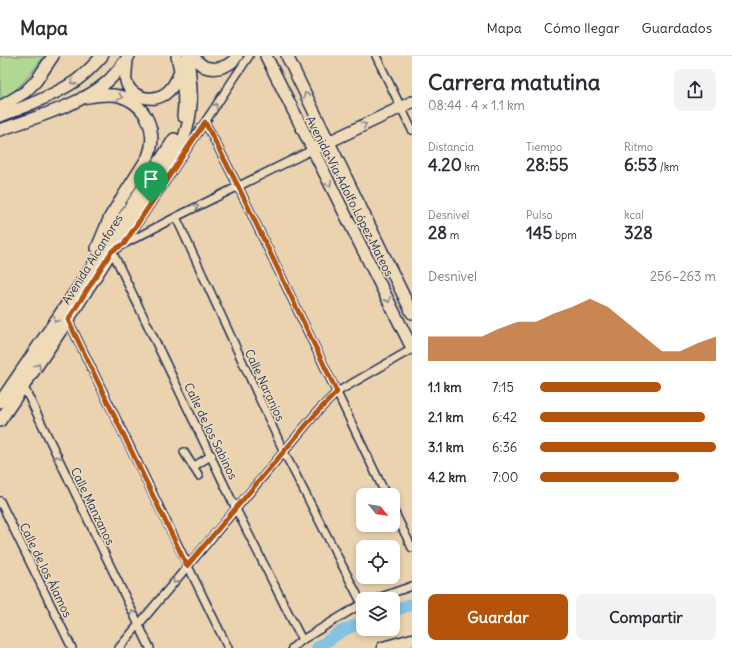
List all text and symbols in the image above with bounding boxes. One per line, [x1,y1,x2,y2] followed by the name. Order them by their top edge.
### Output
[20,16,68,40] text: Mapa
[487,19,522,37] text: Mapa
[544,19,620,37] text: Cómo llegar
[642,19,712,37] text: Guardados
[428,68,600,96] text: Carrera matutina
[674,69,716,111] button: share
[70,77,77,85] one-way arrow
[117,92,124,101] one-way arrow
[303,92,311,99] one-way arrow
[428,97,525,114] text: 08:44 · 4 × 1.1 km
[210,103,218,110] one-way arrow
[303,113,397,279] street label: Avenida Via Adolfo López Mateos
[360,122,368,130] one-way arrow
[428,140,474,154] text: Distancia
[526,140,562,154] text: Tiempo
[624,140,653,154] text: Ritmo
[428,154,462,176] text: 4.20
[526,154,569,176] text: 28:55
[624,154,657,176] text: 6:53
[462,160,480,174] text: km
[657,160,679,174] text: /km
[134,162,168,203] pin
[140,168,162,190] icon: arrive
[325,180,332,188] one-way arrow
[192,204,200,212] one-way arrow
[428,208,469,222] text: Desnivel
[526,208,553,222] text: Pulso
[624,208,644,222] text: kcal
[58,211,126,307] street label: Avenida Alcanfores
[428,222,447,244] text: 28
[526,222,552,244] text: 145
[624,222,653,244] text: 328
[447,228,459,242] text: m
[552,228,577,242] text: bpm
[428,268,477,285] text: Desnivel
[650,268,716,285] text: 256–263 m
[383,296,391,304] one-way arrow
[54,316,61,323] one-way arrow
[242,347,288,423] street label: Calle Naranjos
[33,363,41,370] one-way arrow
[428,379,462,396] text: 1.1 km
[492,379,514,396] text: 7:15
[181,380,241,482] street label: Calle de los Sabinos
[428,409,464,426] text: 2.1 km
[492,409,517,426] text: 6:42
[428,439,464,456] text: 3.1 km
[492,439,517,456] text: 6:36
[54,455,62,463] one-way arrow
[68,465,118,547] street label: Calle Manzanos
[428,469,466,486] text: 4.2 km
[492,469,518,486] text: 7:00
[356,488,400,532] north arrow
[356,488,400,636] map controls
[17,520,75,620] street label: Calle de los Álamos
[356,540,400,584] button: locate
[173,577,180,584] one-way arrow
[356,592,400,636] button: layers
[428,594,568,640] button: Guardar
[576,594,716,640] button: Compartir
[130,610,138,617] one-way arrow

